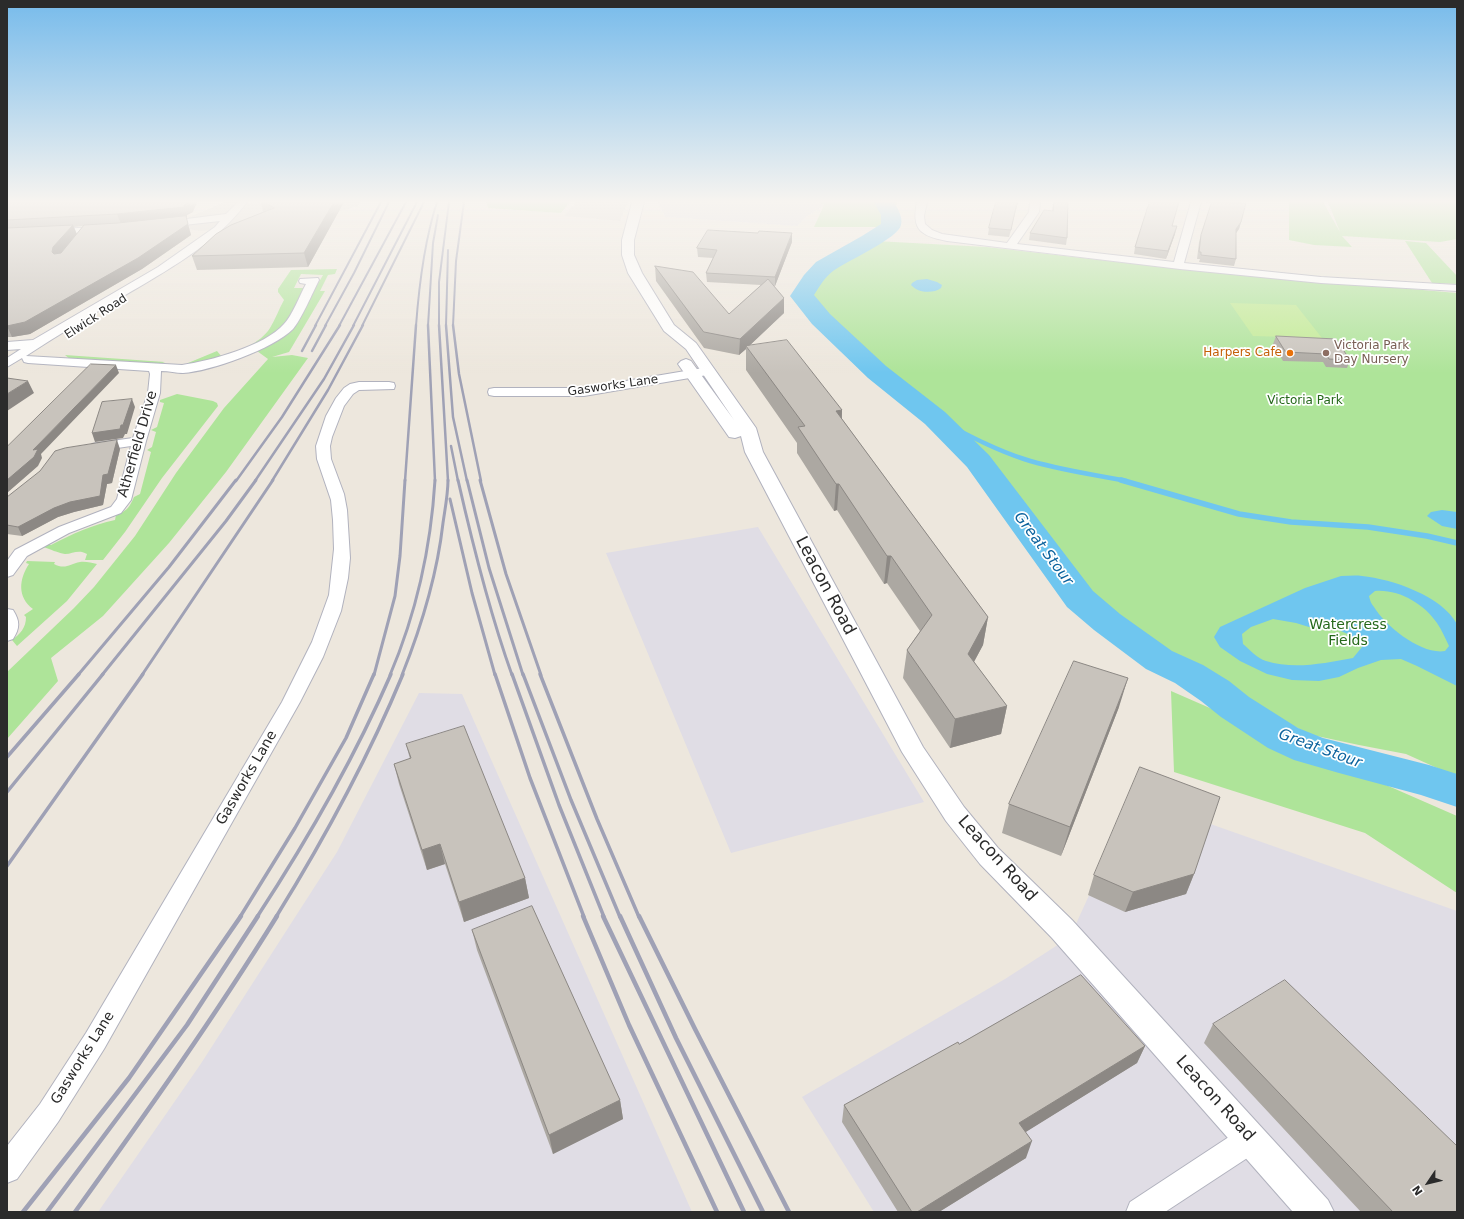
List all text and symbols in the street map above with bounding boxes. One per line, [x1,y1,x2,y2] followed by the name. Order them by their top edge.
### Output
[62,291,130,343] street label: Elwick Road
[1334,339,1409,367] place label: Victoria Park Day Nursery
[1203,346,1282,360] place label: Harpers Cafe
[1285,348,1295,358] marker: Harpers Cafe
[1321,348,1331,358] marker: Victoria Park Day Nursery
[567,373,659,399] street label: Gasworks Lane
[115,389,161,499] street label: Atherfield Drive
[1267,394,1343,408] park label: Victoria Park
[1010,509,1076,589] water label: Great Stour
[790,533,860,639] street label: Leacon Road
[1309,617,1387,650] park label: Watercress Fields
[1276,726,1364,772] water label: Great Stour
[213,728,281,828] street label: Gasworks Lane
[953,812,1041,906] street label: Leacon Road
[48,1009,118,1107] street label: Gasworks Lane
[1171,1052,1259,1146] street label: Leacon Road
[1408,1163,1448,1203] north arrow
[1410,1183,1426,1198] text: N

